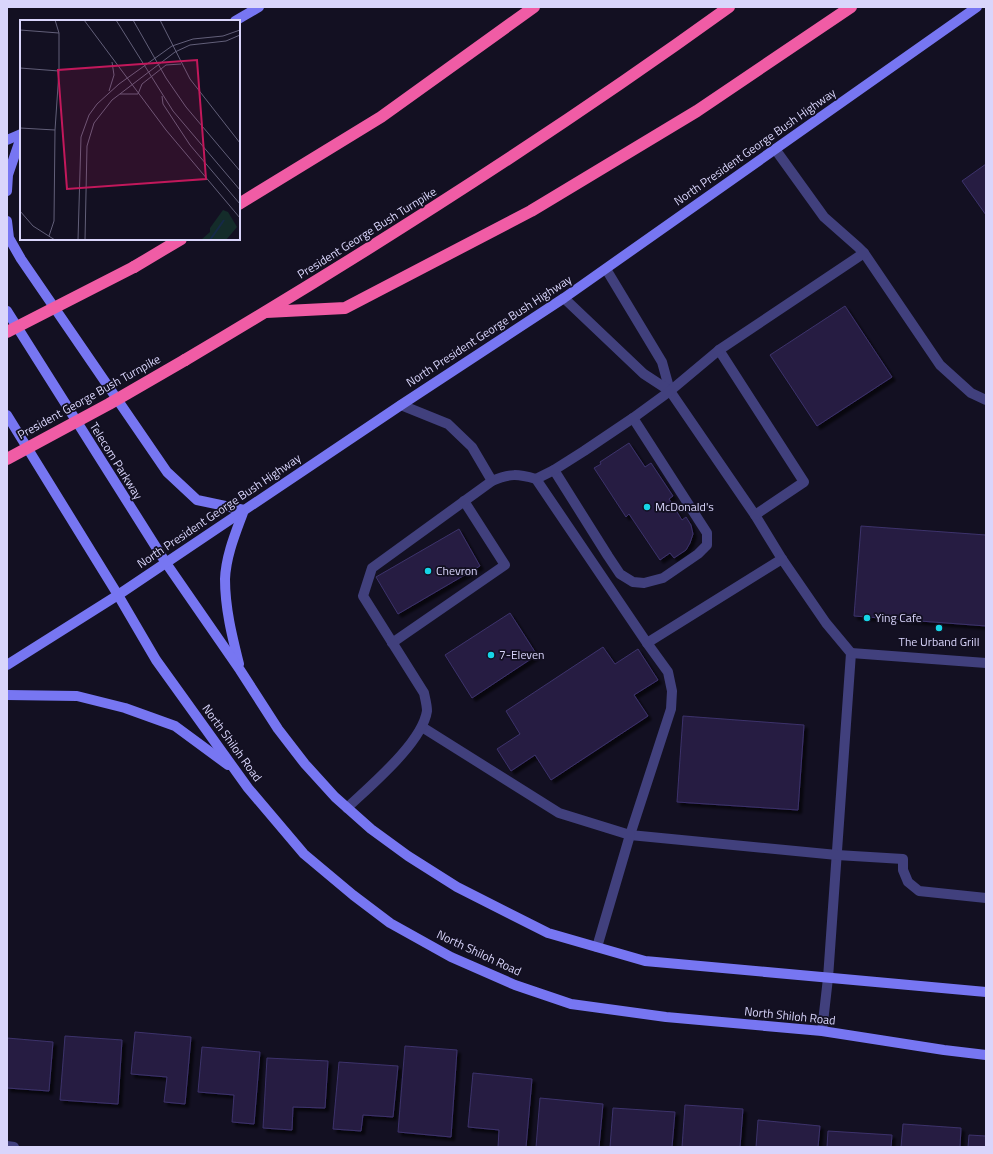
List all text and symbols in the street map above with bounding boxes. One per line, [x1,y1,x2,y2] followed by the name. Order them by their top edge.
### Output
[20,20,240,240] inset map
[670,83,840,210] street label: North President George Bush Highway
[293,182,440,283] street label: President George Bush Turnpike
[402,270,576,391] street label: North President George Bush Highway
[14,349,164,444] street label: President George Bush Turnpike
[85,418,148,503] street label: Telecom Parkway
[133,448,305,573] street label: North President George Bush Highway
[655,497,714,516] place label: McDonald's
[642,502,652,512] marker: McDonald's
[436,561,478,580] place label: Chevron
[423,566,433,576] marker: Chevron
[875,608,922,627] place label: Ying Cafe
[862,613,872,623] marker: Ying Cafe
[934,623,944,633] marker: The Urband Grill
[899,632,979,651] place label: The Urband Grill
[499,645,545,664] place label: 7-Eleven
[486,650,496,660] marker: 7-Eleven
[198,700,267,785] street label: North Shiloh Road
[434,925,525,981] street label: North Shiloh Road
[744,1001,837,1030] street label: North Shiloh Road

